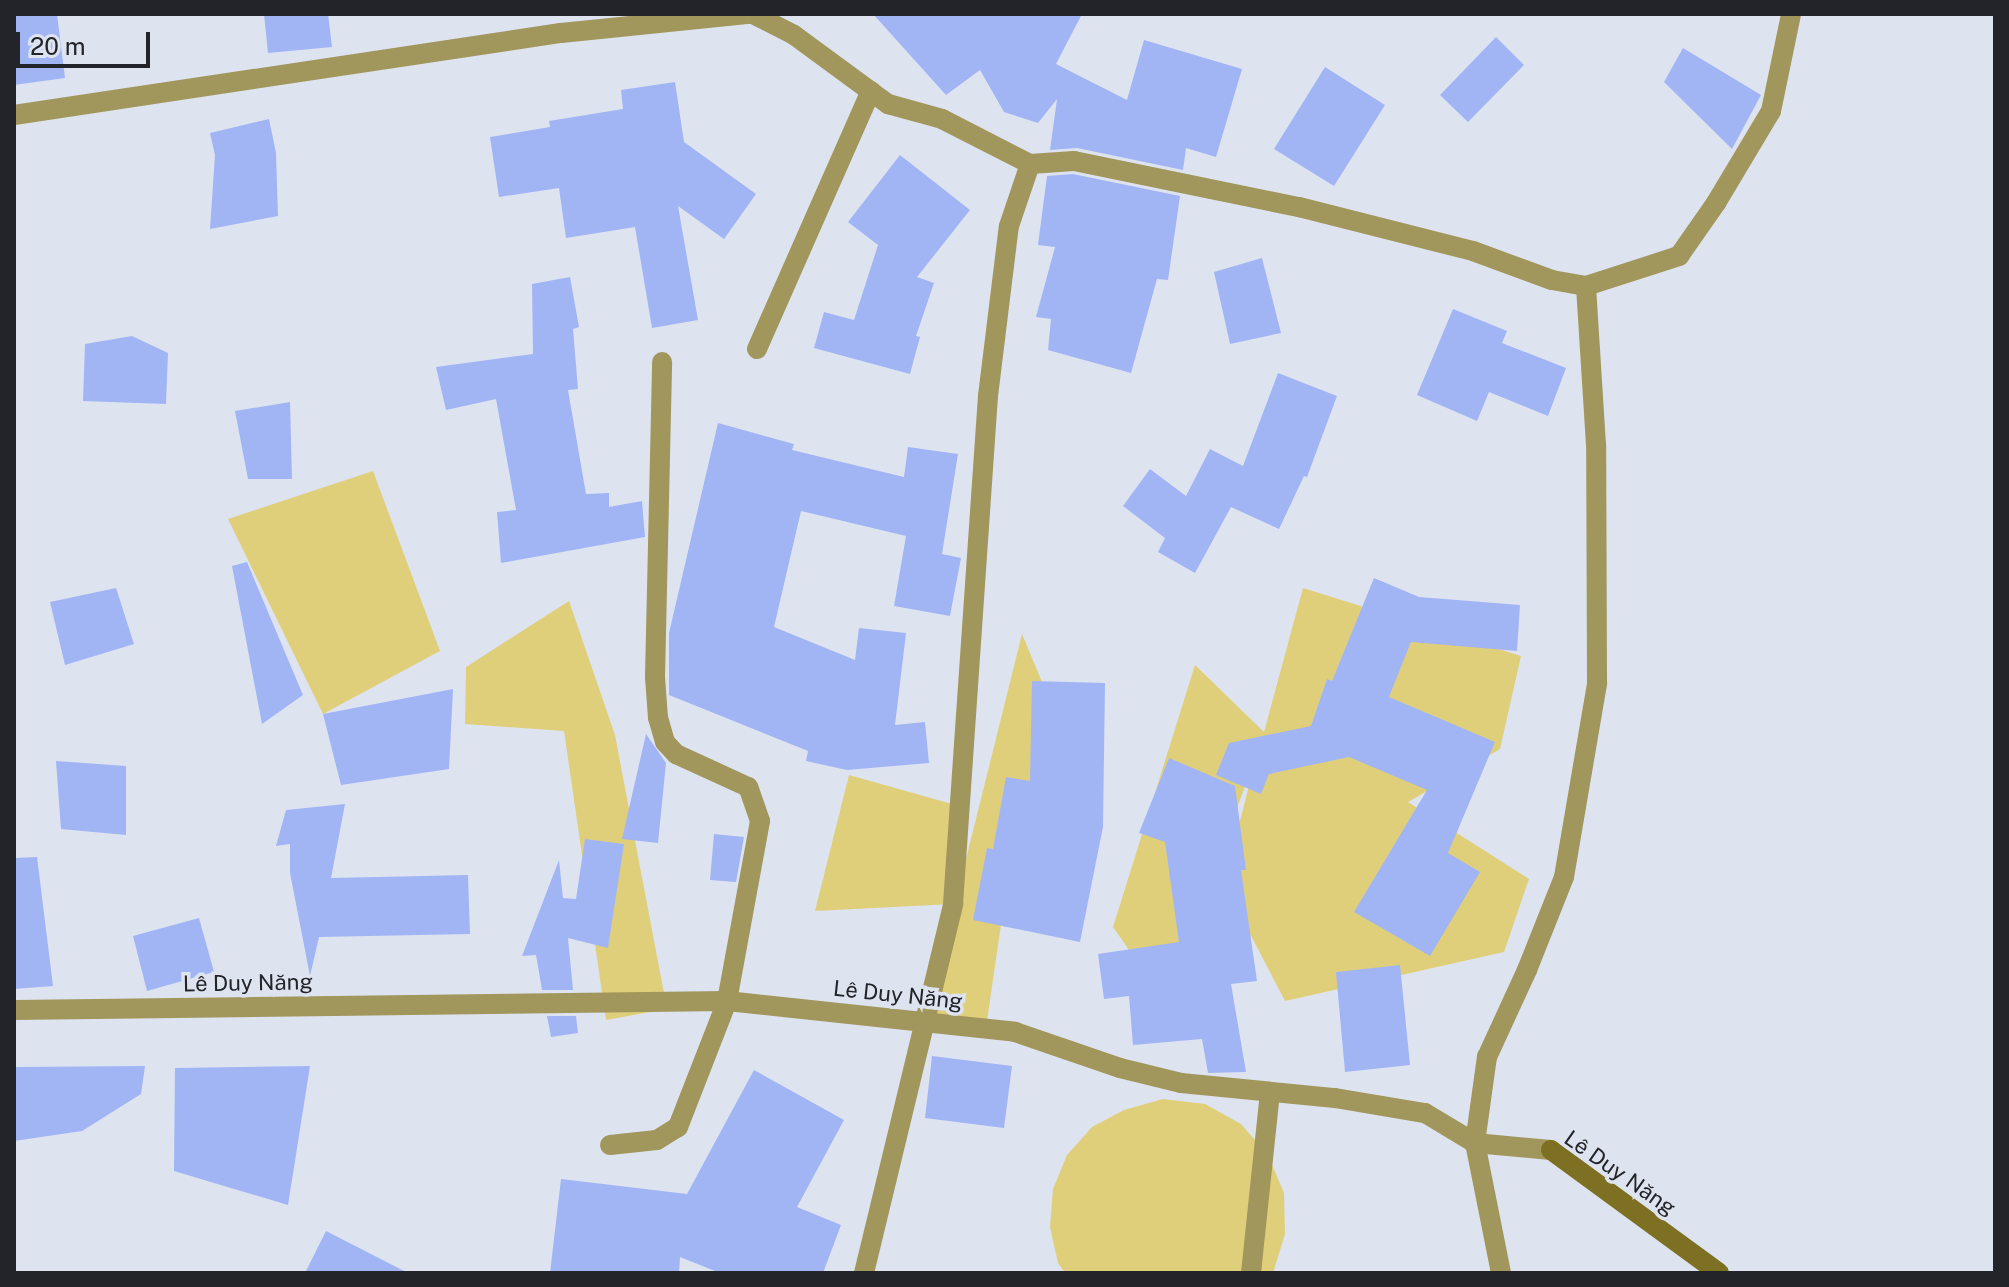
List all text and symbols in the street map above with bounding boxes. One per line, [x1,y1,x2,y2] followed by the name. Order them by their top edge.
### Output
[20,16,154,66] scale bar
[30,32,86,60] text: 20 m
[183,969,313,997] street label: Lê Duy Năng
[832,975,964,1015] street label: Lê Duy Năng
[1559,1125,1681,1221] street label: Lê Duy Năng

